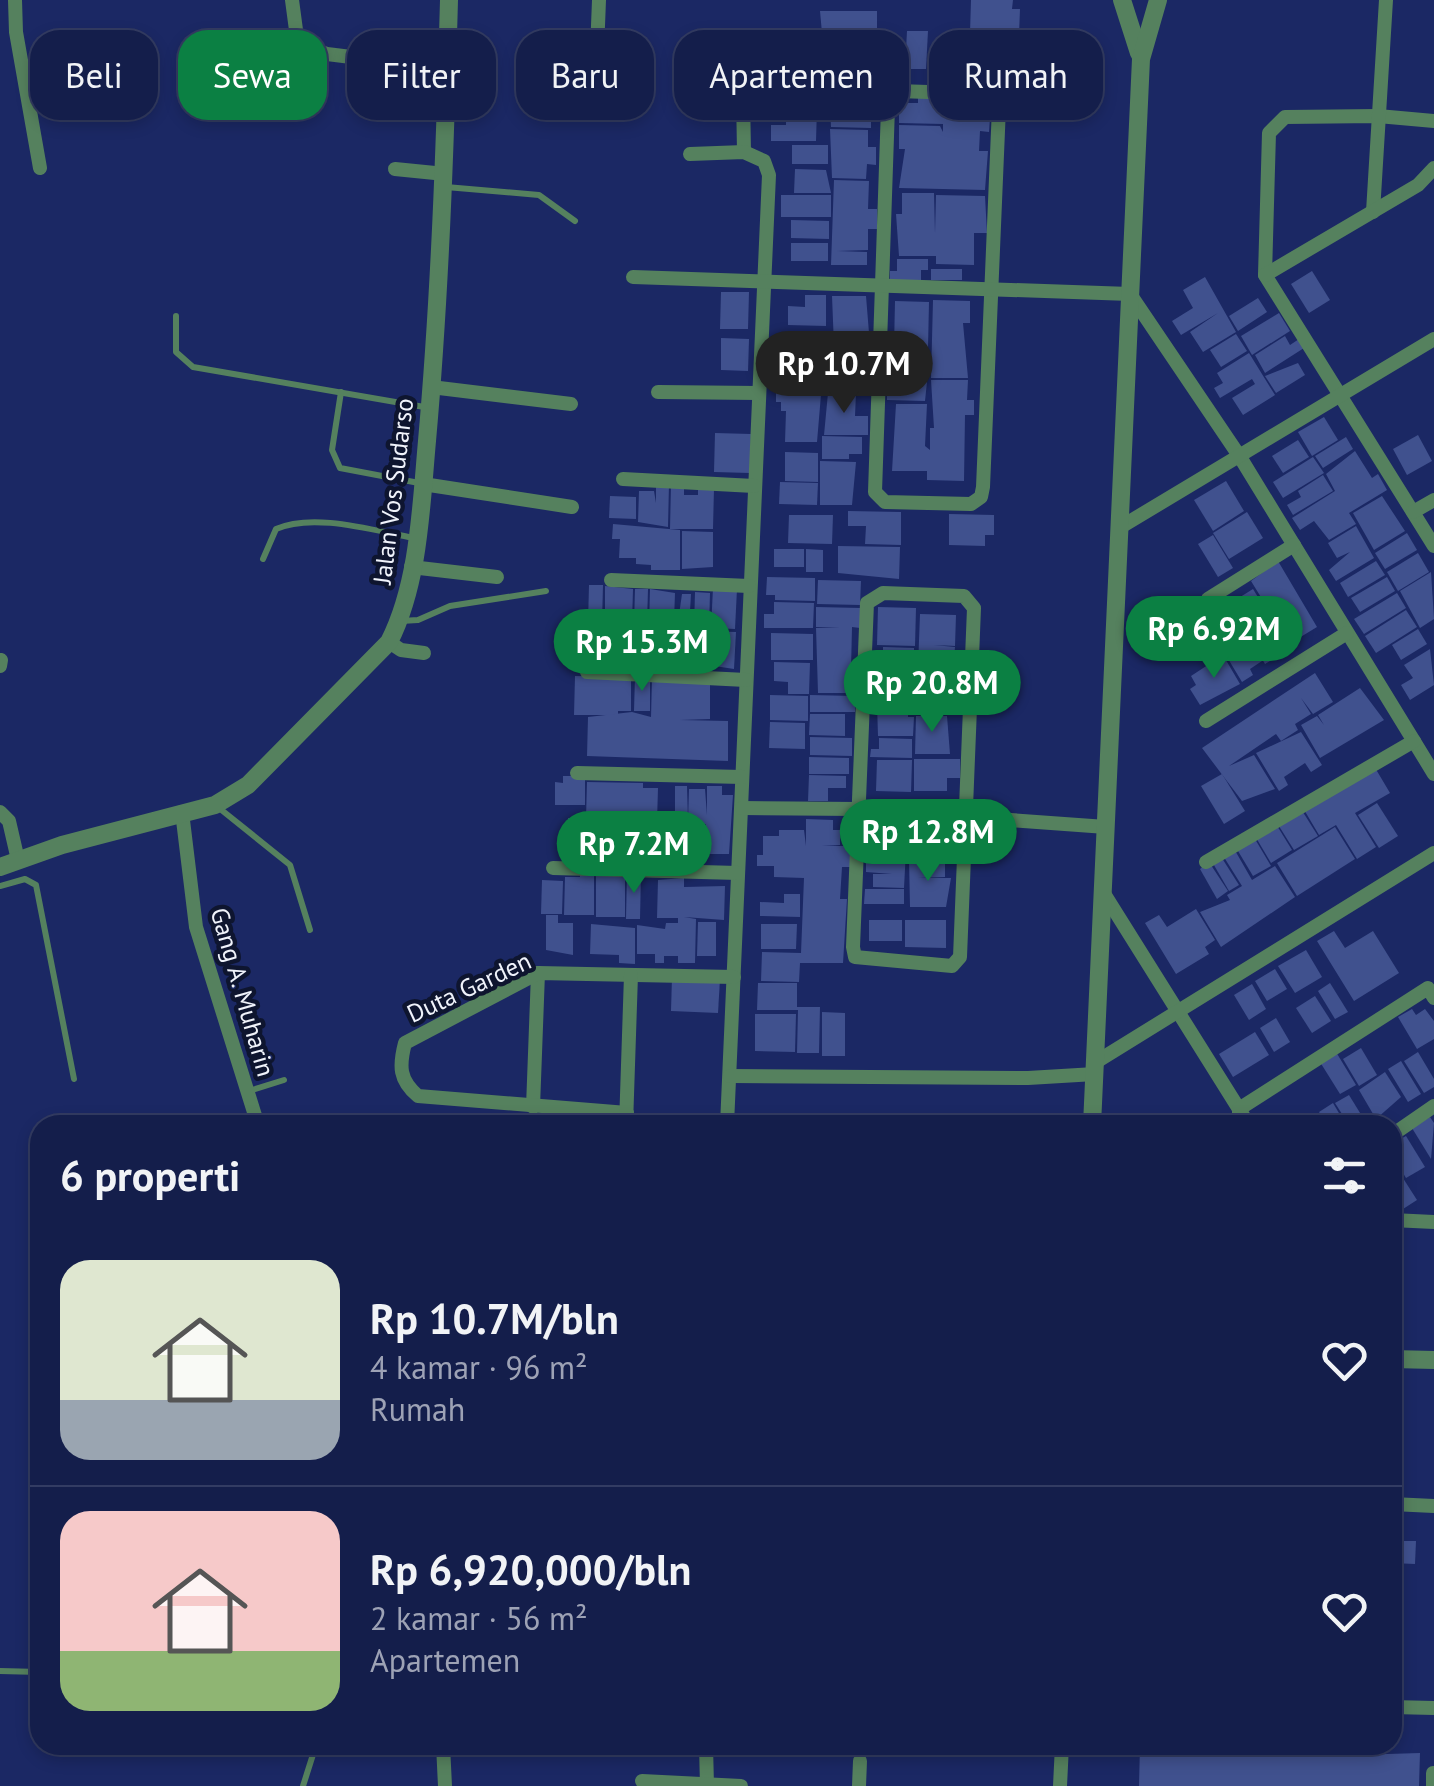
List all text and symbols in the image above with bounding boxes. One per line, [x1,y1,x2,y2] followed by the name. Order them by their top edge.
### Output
[30,30,158,120] chip: Beli
[178,30,327,120] chip: Sewa
[347,30,496,120] chip: Filter
[516,30,654,120] chip: Baru
[674,30,909,120] chip: Apartemen
[929,30,1103,120] chip: Rumah
[741,331,947,416] pin: Rp 10.7M
[778,342,910,384] text: Rp 10.7M
[366,396,420,587] street label: Jalan Vos Sudarso
[1111,596,1317,681] pin: Rp 6.92M
[1148,607,1280,649] text: Rp 6.92M
[539,609,745,694] pin: Rp 15.3M
[576,620,708,662] text: Rp 15.3M
[829,650,1035,735] pin: Rp 20.8M
[866,661,998,703] text: Rp 20.8M
[825,799,1031,884] pin: Rp 12.8M
[862,810,994,852] text: Rp 12.8M
[542,811,726,896] pin: Rp 7.2M
[579,822,689,864] text: Rp 7.2M
[204,904,282,1080] street label: Gang A. Muharin
[402,944,536,1030] street label: Duta Garden
[60,1148,240,1203] text: 6 properti
[1317,1148,1372,1203] icon: filters
[370,1291,619,1346] text: Rp 10.7M/bln
[140,1300,260,1420] icon: home
[1317,1333,1372,1388] icon: heart
[370,1346,588,1388] text: 4 kamar · 96 m²
[370,1388,465,1430] text: Rumah
[370,1542,691,1597] text: Rp 6,920,000/bln
[140,1551,260,1671] icon: home
[1317,1584,1372,1639] icon: heart
[370,1597,588,1639] text: 2 kamar · 56 m²
[370,1639,520,1681] text: Apartemen

